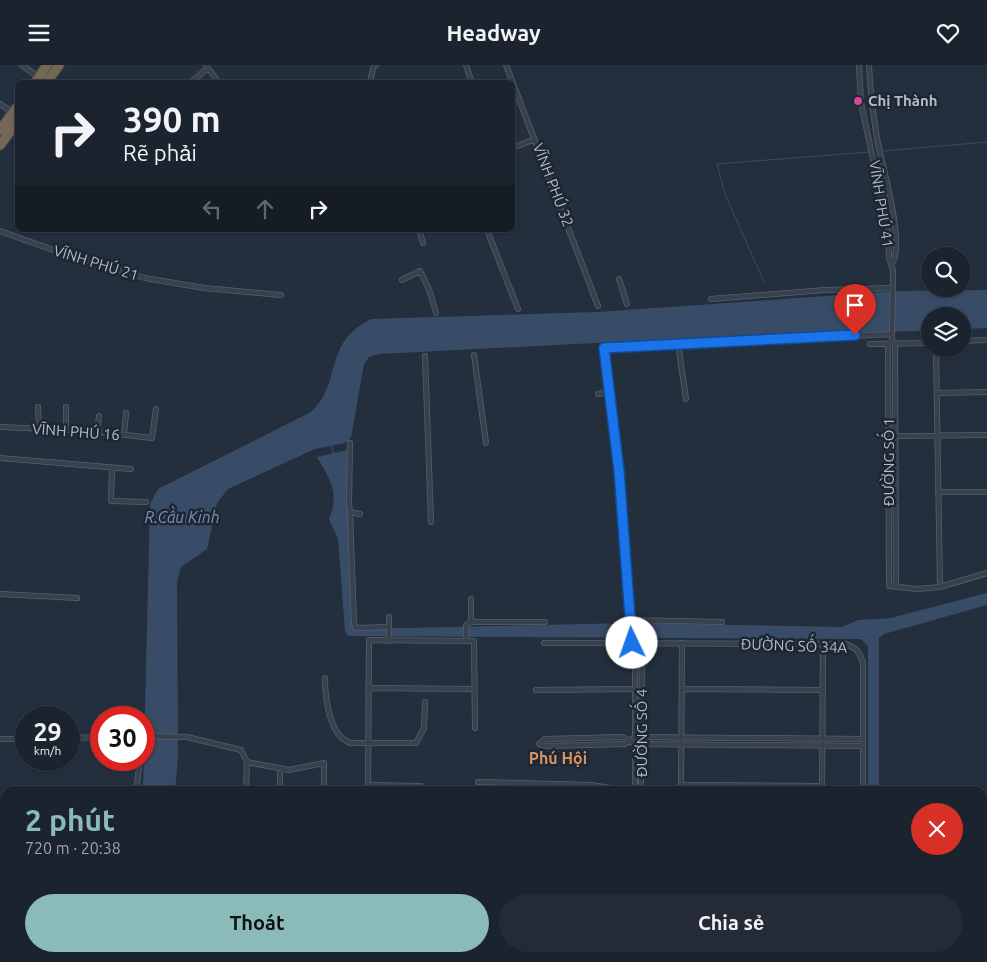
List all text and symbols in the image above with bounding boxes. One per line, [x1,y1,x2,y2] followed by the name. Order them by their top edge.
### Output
[25,19,53,47] icon: menu
[934,19,962,47] icon: heart
[446,20,541,45] text: Headway
[868,92,938,109] place label: Chị Thành
[852,95,864,107] marker: Chị Thành
[123,99,221,139] text: 390 m
[40,100,105,165] icon: right
[123,140,197,165] text: Rẽ phải
[530,141,577,229] street label: VĨNH PHÚ 32
[866,159,897,249] street label: VĨNH PHÚ 41
[198,195,226,223] icon: left
[251,195,279,223] icon: ahead
[304,195,332,223] icon: right
[52,242,141,284] street label: VĨNH PHÚ 21
[921,247,971,357] map controls
[921,247,971,297] button: search
[834,284,876,335] pin
[841,291,869,319] icon: arrive
[921,307,971,357] button: layers
[876,418,897,506] street label: ĐƯỜNG SỐ 1
[32,420,121,443] street label: VĨNH PHÚ 16
[144,505,220,526] water label: R.Cầu Kinh
[605,616,657,668] position arrow
[740,631,848,656] street label: ĐƯỜNG SỐ 34A
[629,689,650,777] street label: ĐƯỜNG SỐ 4
[90,706,155,771] speed limit sign: 30
[33,718,62,746] text: 29
[34,744,61,757] text: km/h
[529,749,587,767] district label: Phú Hội
[25,803,115,837] text: 2 phút
[911,803,963,855] button: close
[25,839,121,857] text: 720 m · 20:38
[25,894,489,952] button: Thoát
[499,894,963,952] button: Chia sẻ

